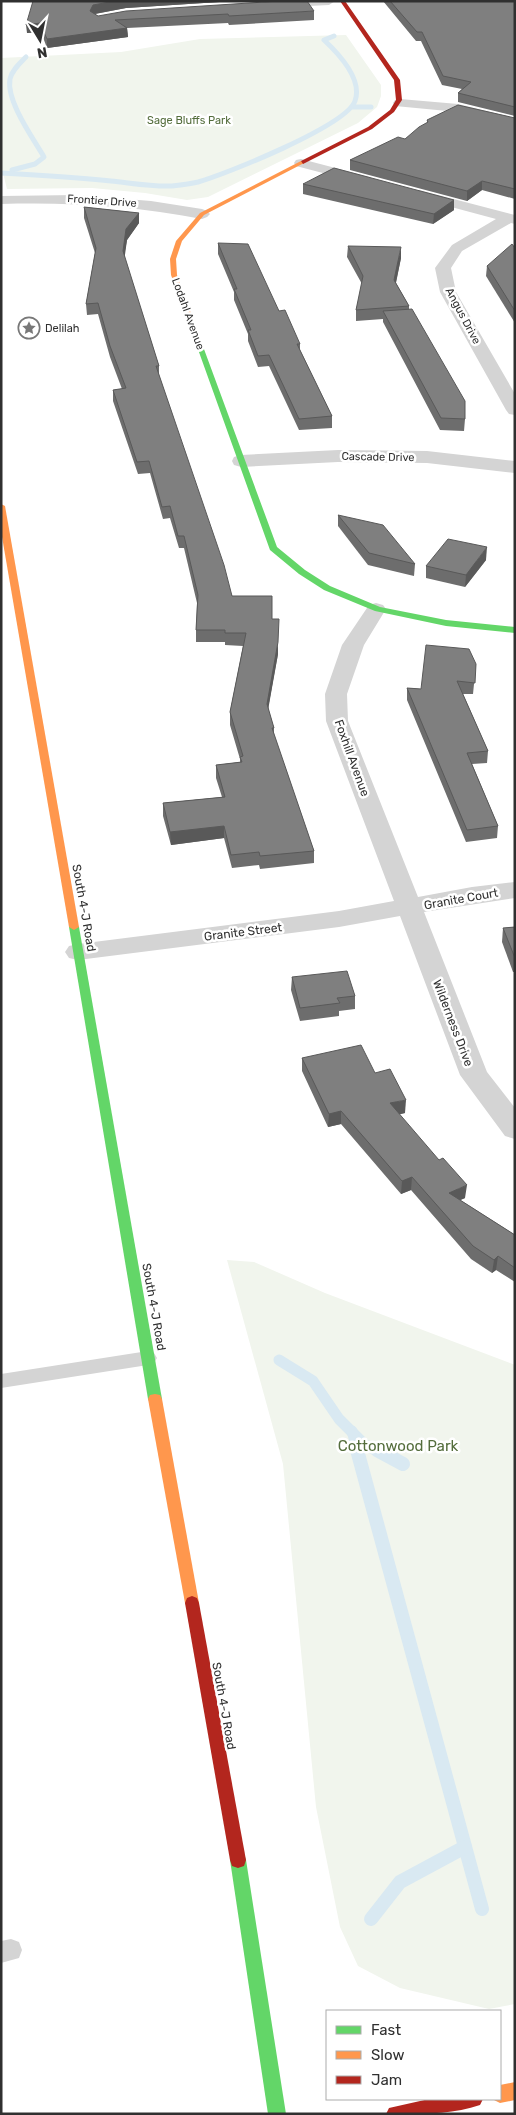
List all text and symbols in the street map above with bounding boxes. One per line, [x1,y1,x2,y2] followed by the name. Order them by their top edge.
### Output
[15,15,65,65] north arrow
[36,43,49,62] text: N
[147,114,231,127] park label: Sage Bluffs Park
[67,192,137,210] street label: Frontier Drive
[169,276,207,352] street label: Lodahl Avenue
[443,286,483,346] street label: Angus Drive
[17,316,41,340] place icon: Delilah
[45,322,80,335] place label: Delilah
[341,450,415,464] street label: Cascade Drive
[332,718,372,799] street label: Foxhill Avenue
[69,863,99,953] street label: South 4-J Road
[423,886,500,912] street label: Granite Court
[203,920,283,944] street label: Granite Street
[430,978,476,1069] street label: Wilderness Drive
[139,1262,169,1352] street label: South 4-J Road
[338,1437,459,1455] park label: Cottonwood Park
[209,1661,239,1751] street label: South 4-J Road
[326,2010,501,2100] legend
[371,2021,401,2039] text: Fast
[371,2046,404,2064] text: Slow
[371,2071,402,2089] text: Jam

